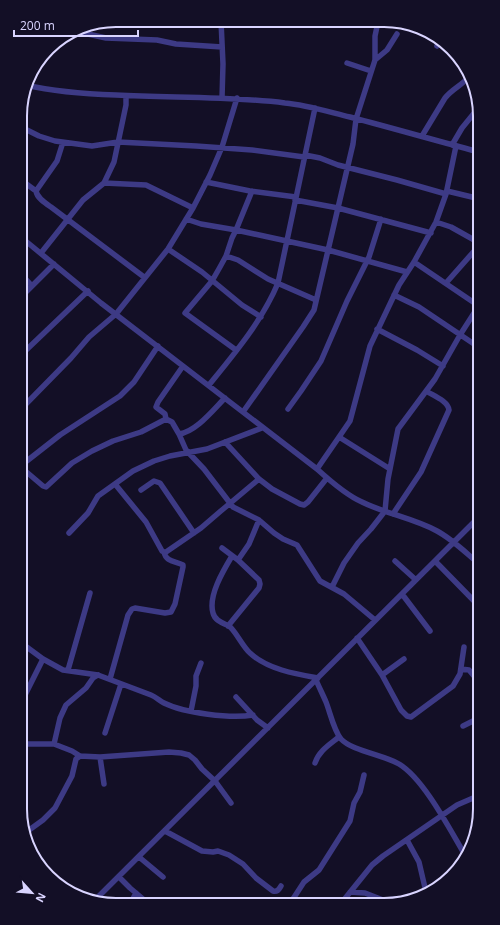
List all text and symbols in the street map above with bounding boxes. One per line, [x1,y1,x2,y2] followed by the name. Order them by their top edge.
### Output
[14,12,138,38] scale bar
[20,17,55,34] text: 200 m
[12,873,52,913] north arrow
[33,890,50,905] text: N

